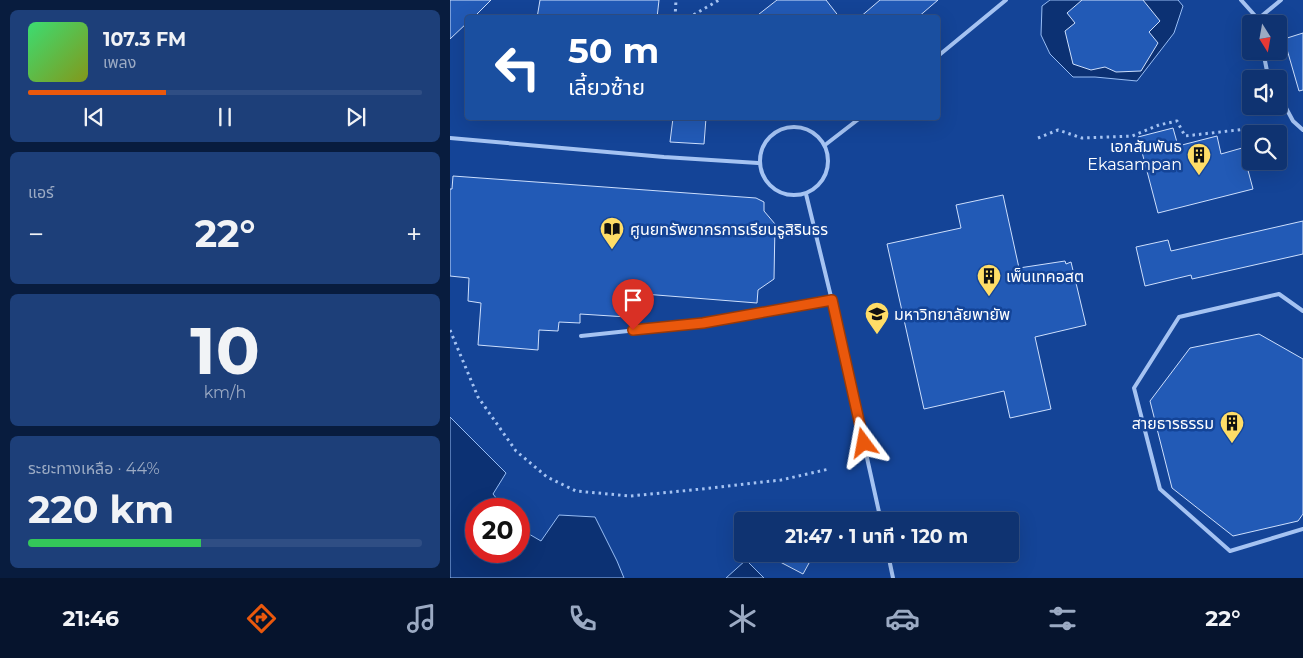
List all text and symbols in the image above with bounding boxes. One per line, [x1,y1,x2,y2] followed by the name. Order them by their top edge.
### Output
[1242,15,1288,60] north arrow
[1242,15,1287,170] map controls
[103,28,186,51] text: 107.3 FM
[568,29,659,72] text: 50 m
[485,35,550,100] icon: left
[103,53,136,72] text: เพลง
[1242,70,1287,115] button: sound
[568,74,645,101] text: เลี้ยวซ้าย
[80,103,108,131] icon: previous
[211,103,239,131] icon: pause
[342,103,370,131] icon: next
[1242,125,1287,170] button: search
[1087,137,1182,174] place label: เอกสัมพันธ Ekasampan
[1186,142,1212,176] building icon: เอกสัมพันธ Ekasampan
[28,183,54,202] text: แอร์
[195,210,255,257] text: 22°
[599,216,625,250] library icon: ศูนยทรัพยากรการเรียนรูสิรินธร
[28,217,44,251] text: −
[406,217,422,251] text: +
[630,220,828,239] place label: ศูนยทรัพยากรการเรียนรูสิรินธร
[976,263,1002,297] building icon: เพ็นเทคอสต
[1006,267,1084,286] place label: เพ็นเทคอสต
[612,279,654,330] pin
[619,286,647,314] icon: arrive
[864,301,890,335] school or university icon: มหาวิทยาลัยพายัพ
[894,305,1010,324] place label: มหาวิทยาลัยพายัพ
[190,311,260,390] text: 10
[204,383,246,402] text: km/h
[1219,410,1245,444] building icon: สายธารธรรม
[1132,414,1214,433] place label: สายธารธรรม
[837,416,889,468] position arrow
[28,459,160,478] text: ระยะทางเหลือ · 44%
[28,486,174,533] text: 220 km
[465,498,530,563] speed limit sign: 20
[785,525,968,548] text: 21:47 · 1 นาที · 120 m
[244,601,279,636] icon: directions
[404,601,439,636] icon: music
[565,601,600,636] icon: phone
[725,601,760,636] icon: climate
[885,601,920,636] icon: car
[1045,601,1080,636] icon: filters
[63,605,119,632] text: 21:46
[1205,605,1240,632] text: 22°

